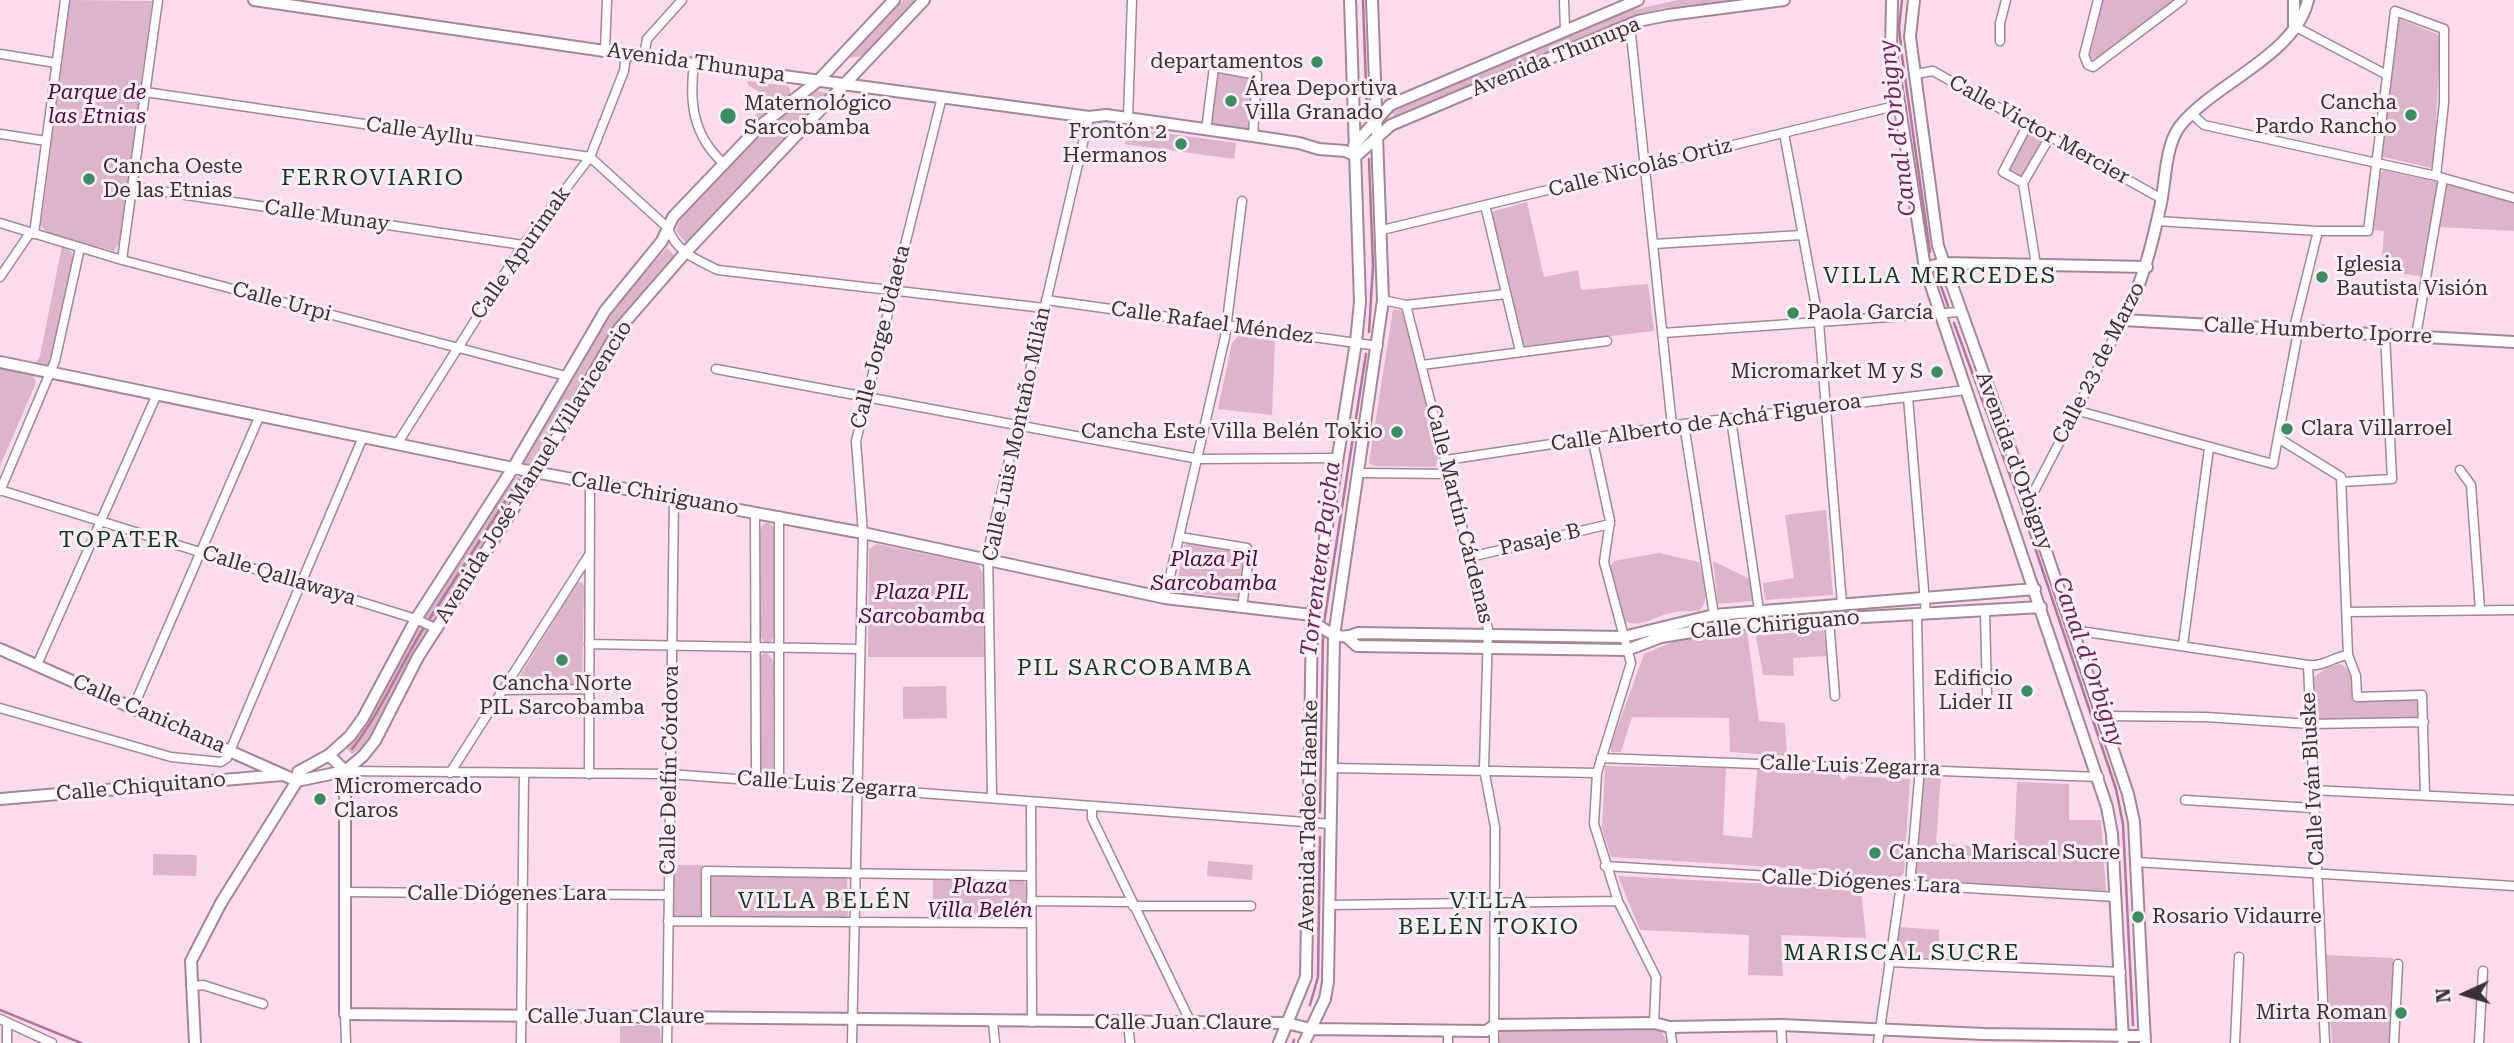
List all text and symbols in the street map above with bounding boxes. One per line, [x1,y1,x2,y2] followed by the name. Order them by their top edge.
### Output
[1468,12,1644,102] street label: Avenida Thunupa
[605,38,787,88] street label: Avenida Thunupa
[1873,38,1923,218] water label: Canal d'Orbigny
[1150,49,1303,75] place label: departamentos
[1309,54,1325,70] marker: departamentos
[1944,70,2134,190] street label: Calle Victor Mercier
[1245,76,1397,126] place label: Área Deportiva Villa Granado
[48,80,146,130] park label: Parque de las Etnias
[2255,90,2397,140] place label: Cancha Pardo Rancho
[744,91,892,141] place label: Maternológico Sarcobamba
[1223,93,1239,109] marker: Área Deportiva Villa Granado
[718,106,738,126] marker: Maternológico Sarcobamba
[2403,107,2419,123] marker: Cancha Pardo Rancho
[364,112,476,152] street label: Calle Ayllu
[1063,119,1167,169] place label: Frontón 2 Hermanos
[1546,133,1734,203] street label: Calle Nicolás Ortiz
[1173,136,1189,152] marker: Frontón 2 Hermanos
[103,154,242,204] place label: Cancha Oeste De las Etnias
[282,164,464,192] district label: FERROVIARIO
[81,171,97,187] marker: Cancha Oeste De las Etnias
[466,182,576,324] street label: Calle Apurimak
[263,195,391,237] street label: Calle Munay
[846,242,916,432] street label: Calle Jorge Udaeta
[2336,252,2488,302] place label: Iglesia Bautista Visión
[1825,262,2055,290] district label: VILLA MERCEDES
[2314,269,2330,285] marker: Iglesia Bautista Visión
[230,277,334,327] street label: Calle Urpi
[2047,278,2151,448] street label: Calle 23 de Marzo
[1109,296,1315,350] street label: Calle Rafael Méndez
[1807,300,1933,326] place label: Paola García
[978,304,1056,564] street label: Calle Luis Montaño Milán
[1785,305,1801,321] marker: Paola García
[2203,312,2433,350] street label: Calle Humberto Iporre
[430,316,638,628] street label: Avenida José Manuel Villavicencio
[1731,359,1923,385] place label: Micromarket M y S
[1929,364,1945,380] marker: Micromarket M y S
[1970,368,2058,554] street label: Avenida d'Orbigny
[1549,389,1863,457] street label: Calle Alberto de Achá Figueroa
[1420,402,1498,626] street label: Calle Martín Cárdenas
[2301,416,2453,442] place label: Clara Villarroel
[1081,419,1383,445] place label: Cancha Este Villa Belén Tokio
[2279,421,2295,437] marker: Clara Villarroel
[1389,424,1405,440] marker: Cancha Este Villa Belén Tokio
[1295,460,1347,658] water label: Torrentera Pajcha
[569,467,741,521] street label: Calle Chiriguano
[1497,518,1583,562] street label: Pasaje B
[60,526,180,554] district label: TOPATER
[199,541,359,611] street label: Calle Qallawaya
[1151,547,1277,597] park label: Plaza Pil Sarcobamba
[2046,574,2130,750] water label: Canal d'Orbigny
[859,580,985,630] park label: Plaza PIL Sarcobamba
[1689,605,1861,645] street label: Calle Chiriguano
[554,652,570,668] marker: Cancha Norte PIL Sarcobamba
[1018,654,1252,682] district label: PIL SARCOBAMBA
[656,665,684,875] street label: Calle Delfín Córdova
[1934,666,2013,716] place label: Edificio Lider II
[69,669,229,759] street label: Calle Canichana
[479,671,645,721] place label: Cancha Norte PIL Sarcobamba
[2019,683,2035,699] marker: Edificio Lider II
[2296,692,2330,866] street label: Calle Iván Bluske
[1294,700,1324,932] street label: Avenida Tadeo Haenke
[1759,750,1941,782] street label: Calle Luis Zegarra
[736,766,918,804] street label: Calle Luis Zegarra
[55,767,227,807] street label: Calle Chiquitano
[334,774,482,824] place label: Micromercado Claros
[312,791,328,807] marker: Micromercado Claros
[1889,840,2120,866] place label: Cancha Mariscal Sucre
[1867,845,1883,861] marker: Cancha Mariscal Sucre
[1761,864,1961,900] street label: Calle Diógenes Lara
[927,874,1033,924] park label: Plaza Villa Belén
[407,881,607,907] street label: Calle Diógenes Lara
[739,887,911,915] district label: VILLA BELÉN
[1399,887,1579,941] district label: VILLA BELÉN TOKIO
[2152,904,2322,930] place label: Rosario Vidaurre
[2130,909,2146,925] marker: Rosario Vidaurre
[1785,939,2019,967] district label: MARISCAL SUCRE
[2430,959,2500,1029] north arrow
[2432,987,2456,1004] text: N
[2256,1000,2387,1026] place label: Mirta Roman
[527,1004,705,1030] street label: Calle Juan Claure
[2393,1005,2409,1021] marker: Mirta Roman
[1094,1010,1272,1036] street label: Calle Juan Claure

